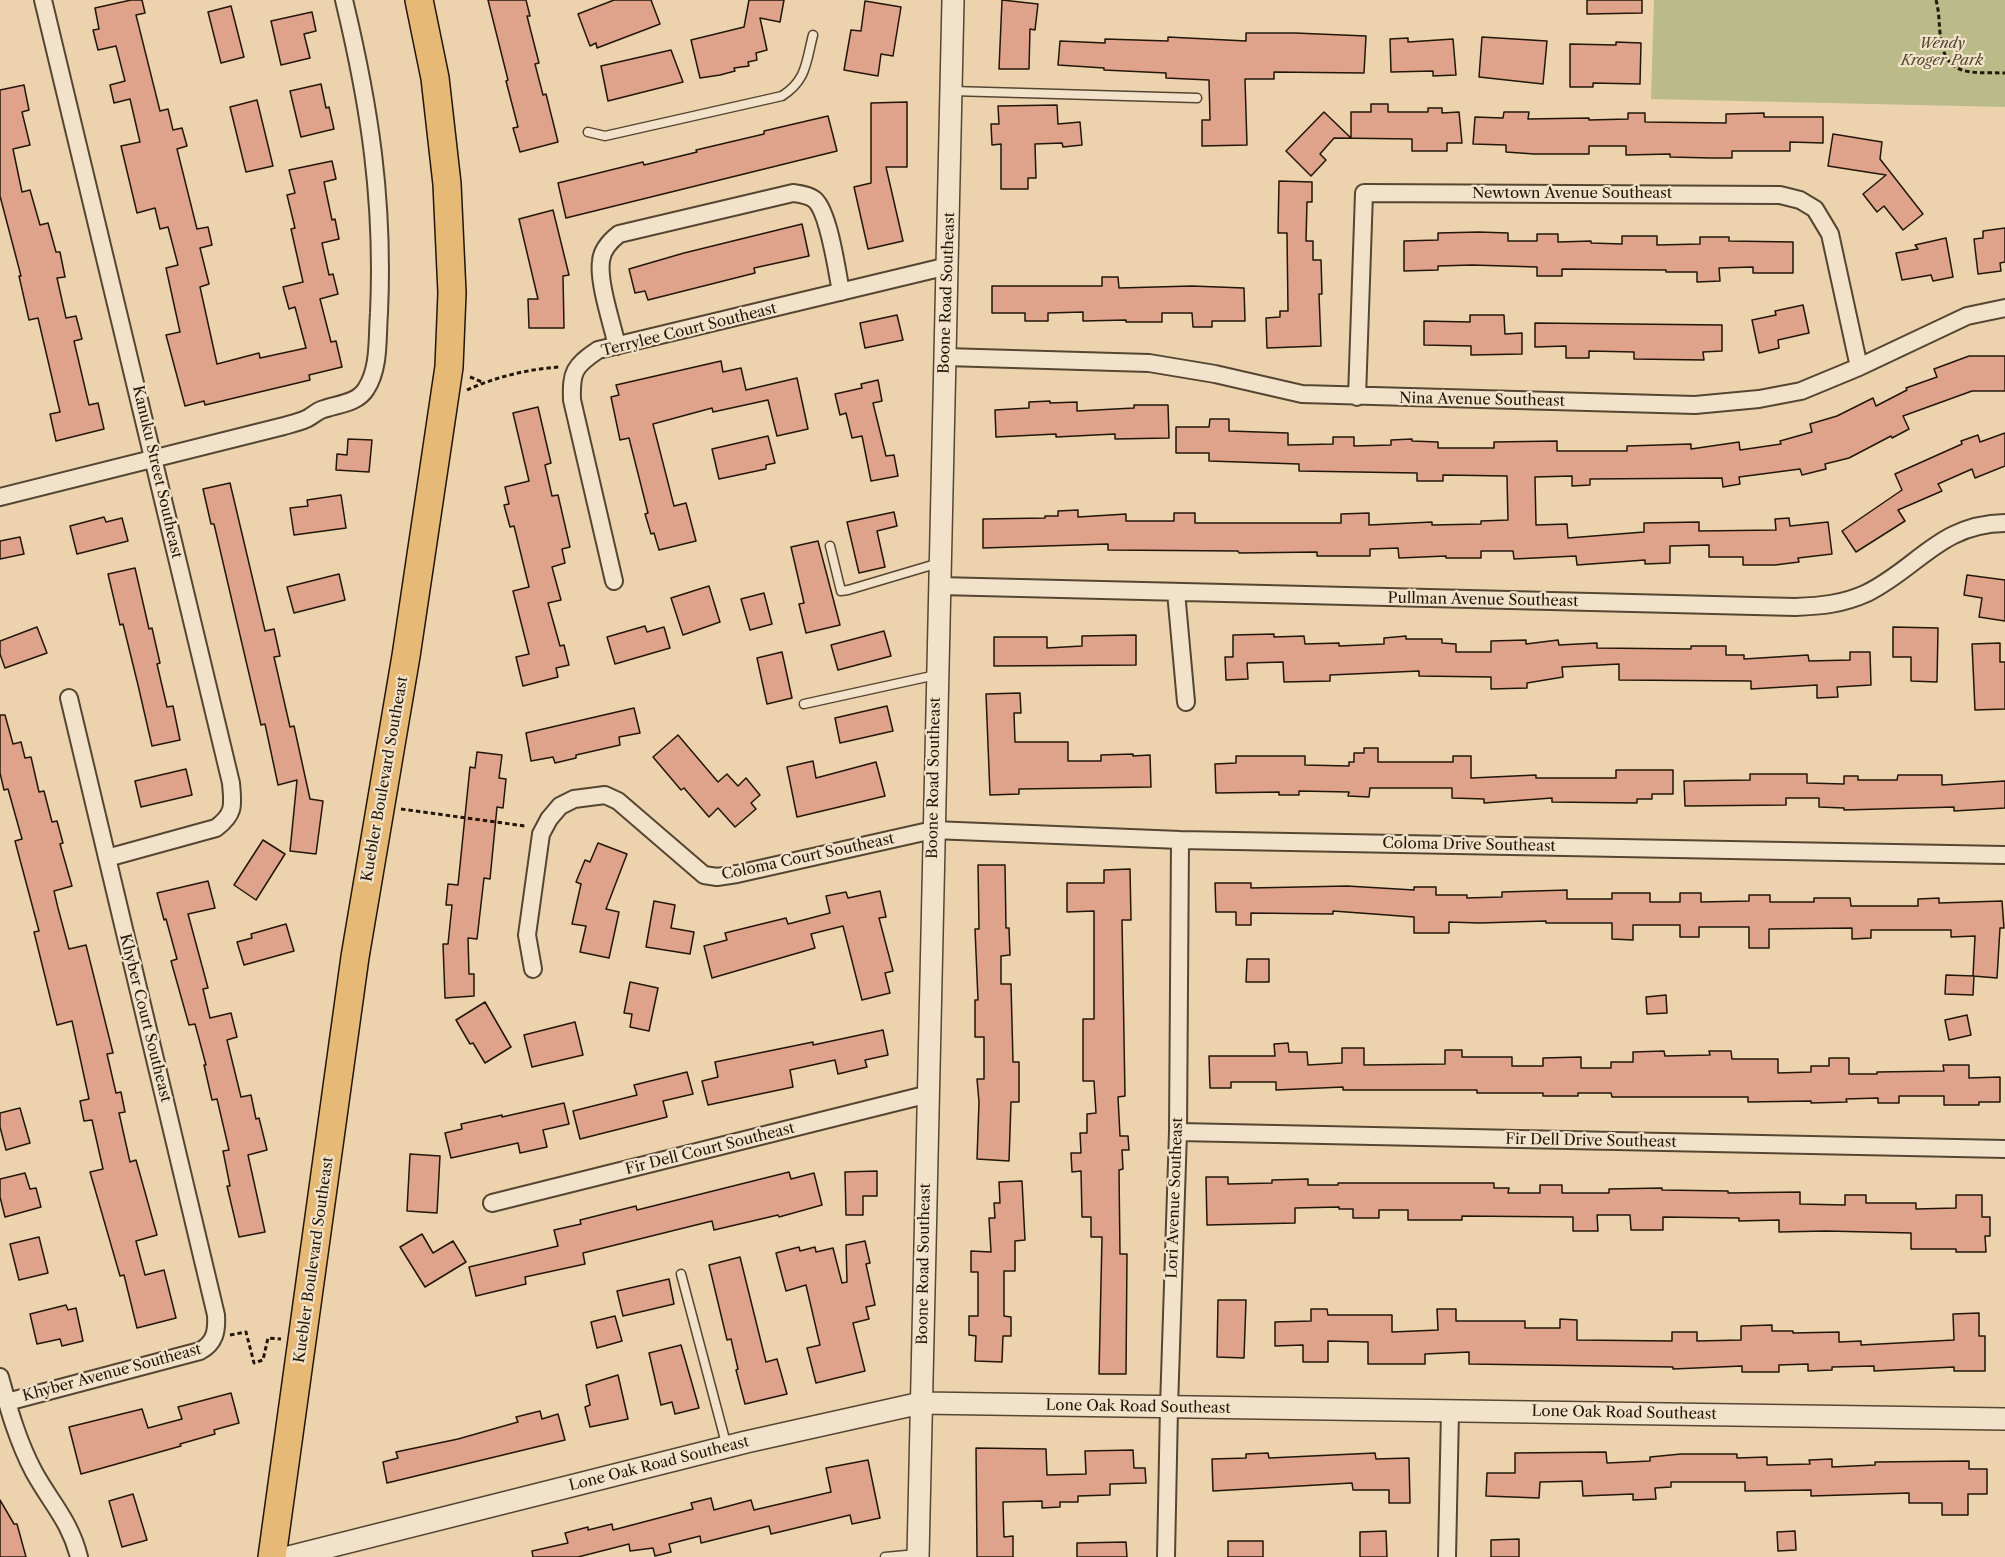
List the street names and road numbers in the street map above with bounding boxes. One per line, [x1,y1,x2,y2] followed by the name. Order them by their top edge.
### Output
[1472,185,1672,203] street label: Newtown Avenue Southeast
[935,212,959,374] street label: Boone Road Southeast
[599,299,779,361] street label: Terrylee Court Southeast
[128,384,186,560] street label: Kanuku Street Southeast
[1399,390,1565,410] street label: Nina Avenue Southeast
[1387,589,1579,611] street label: Pullman Avenue Southeast
[358,675,412,883] street label: Kuebler Boulevard Southeast
[924,697,944,859] street label: Boone Road Southeast
[720,830,896,884] street label: Coloma Court Southeast
[1382,834,1556,856] street label: Coloma Drive Southeast
[115,932,175,1104] street label: Khyber Court Southeast
[1163,1117,1187,1279] street label: Lori Avenue Southeast
[623,1119,797,1179] street label: Fir Dell Court Southeast
[1505,1131,1677,1151] street label: Fir Dell Drive Southeast
[291,1156,337,1364] street label: Kuebler Boulevard Southeast
[914,1183,934,1345] street label: Boone Road Southeast
[21,1340,203,1406] street label: Khyber Avenue Southeast
[1045,1396,1231,1418] street label: Lone Oak Road Southeast
[1531,1402,1717,1424] street label: Lone Oak Road Southeast
[567,1433,751,1495] street label: Lone Oak Road Southeast

